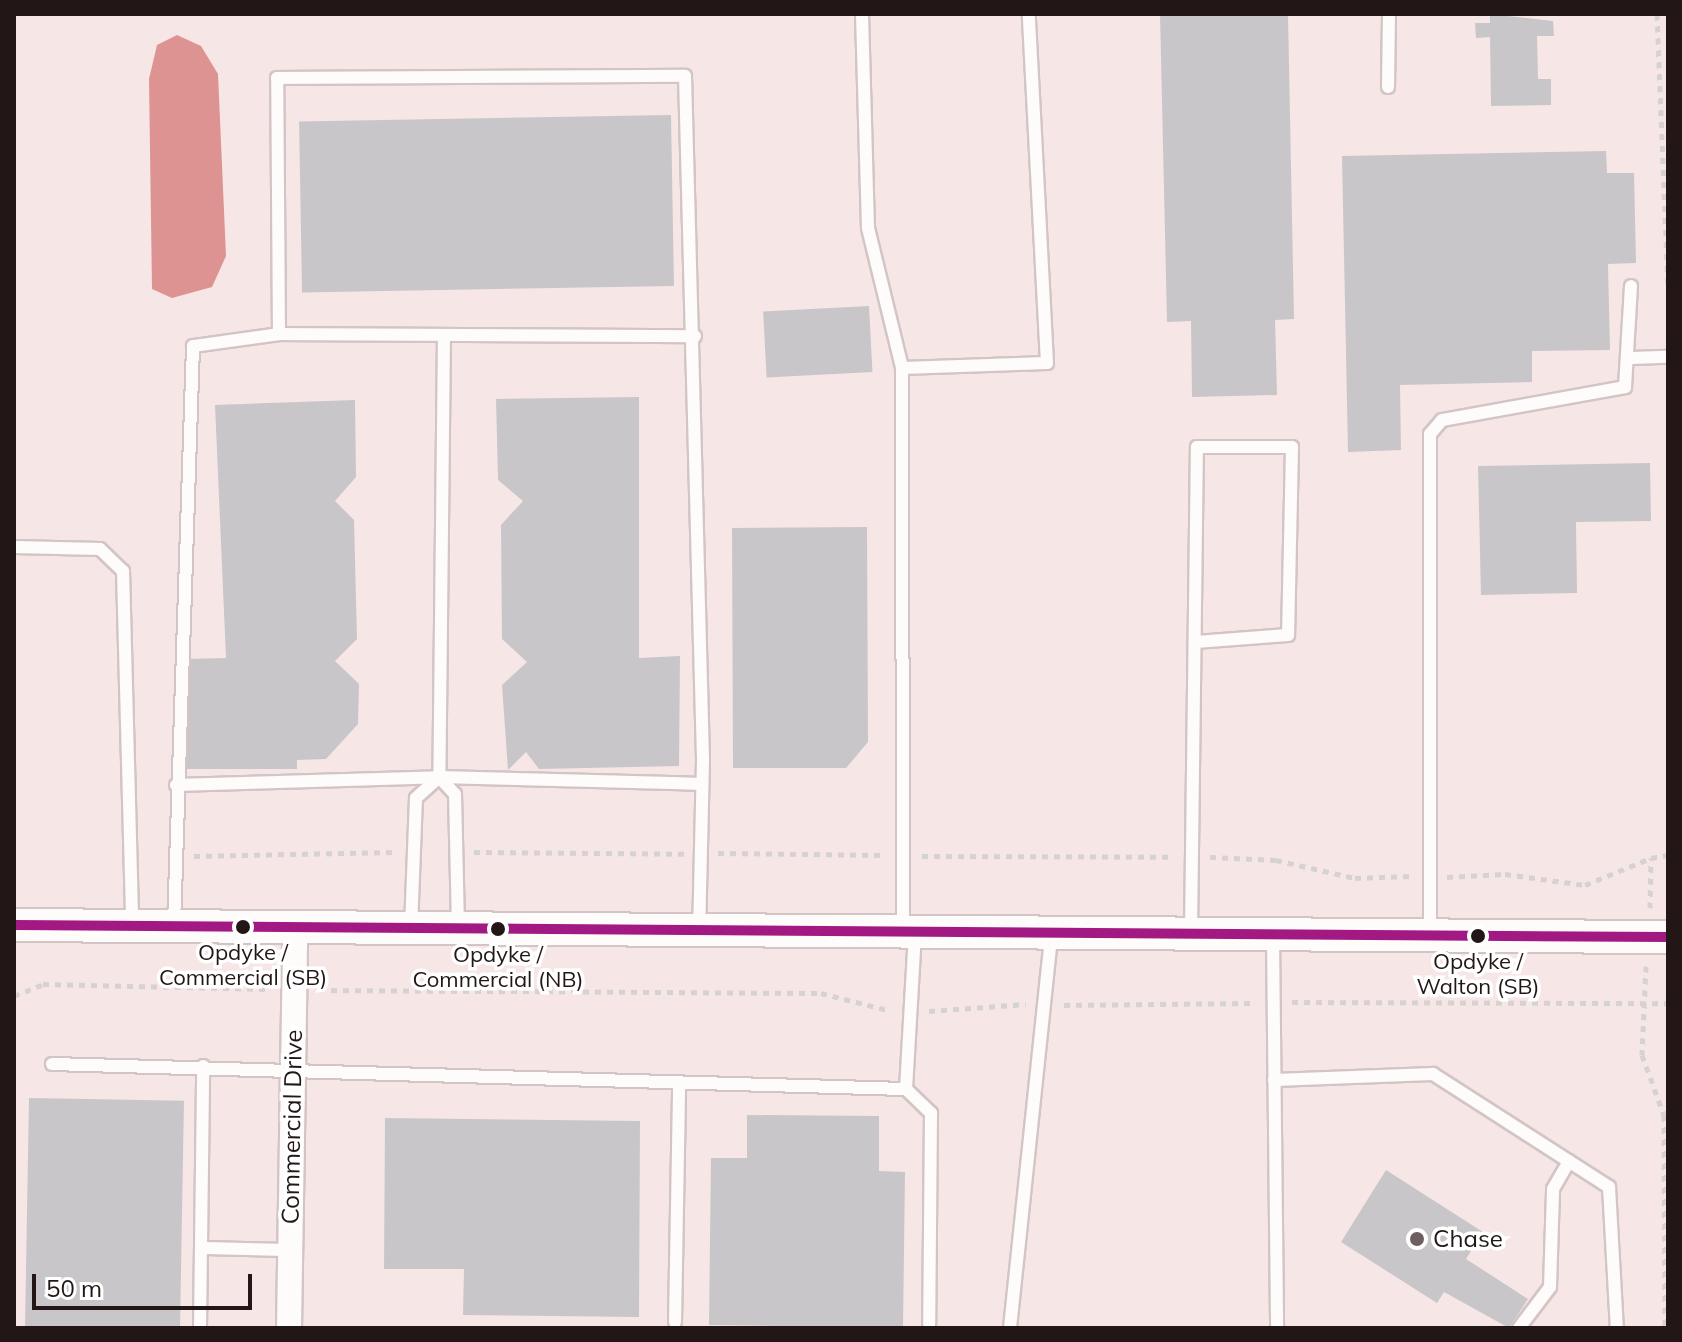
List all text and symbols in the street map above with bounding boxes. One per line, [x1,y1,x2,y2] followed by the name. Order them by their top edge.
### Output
[235,919,251,935] marker: Opdyke / Commercial (SB)
[490,921,506,937] marker: Opdyke / Commercial (NB)
[1470,928,1486,944] marker: Opdyke / Walton (SB)
[159,939,327,990] place label: Opdyke / Commercial (SB)
[413,941,583,992] place label: Opdyke / Commercial (NB)
[1416,948,1540,1000] place label: Opdyke / Walton (SB)
[276,1029,308,1225] street label: Commercial Drive
[1433,1225,1503,1253] place label: Chase
[1408,1230,1426,1248] marker: Chase
[36,1258,256,1308] scale bar
[46,1273,102,1303] text: 50 m

